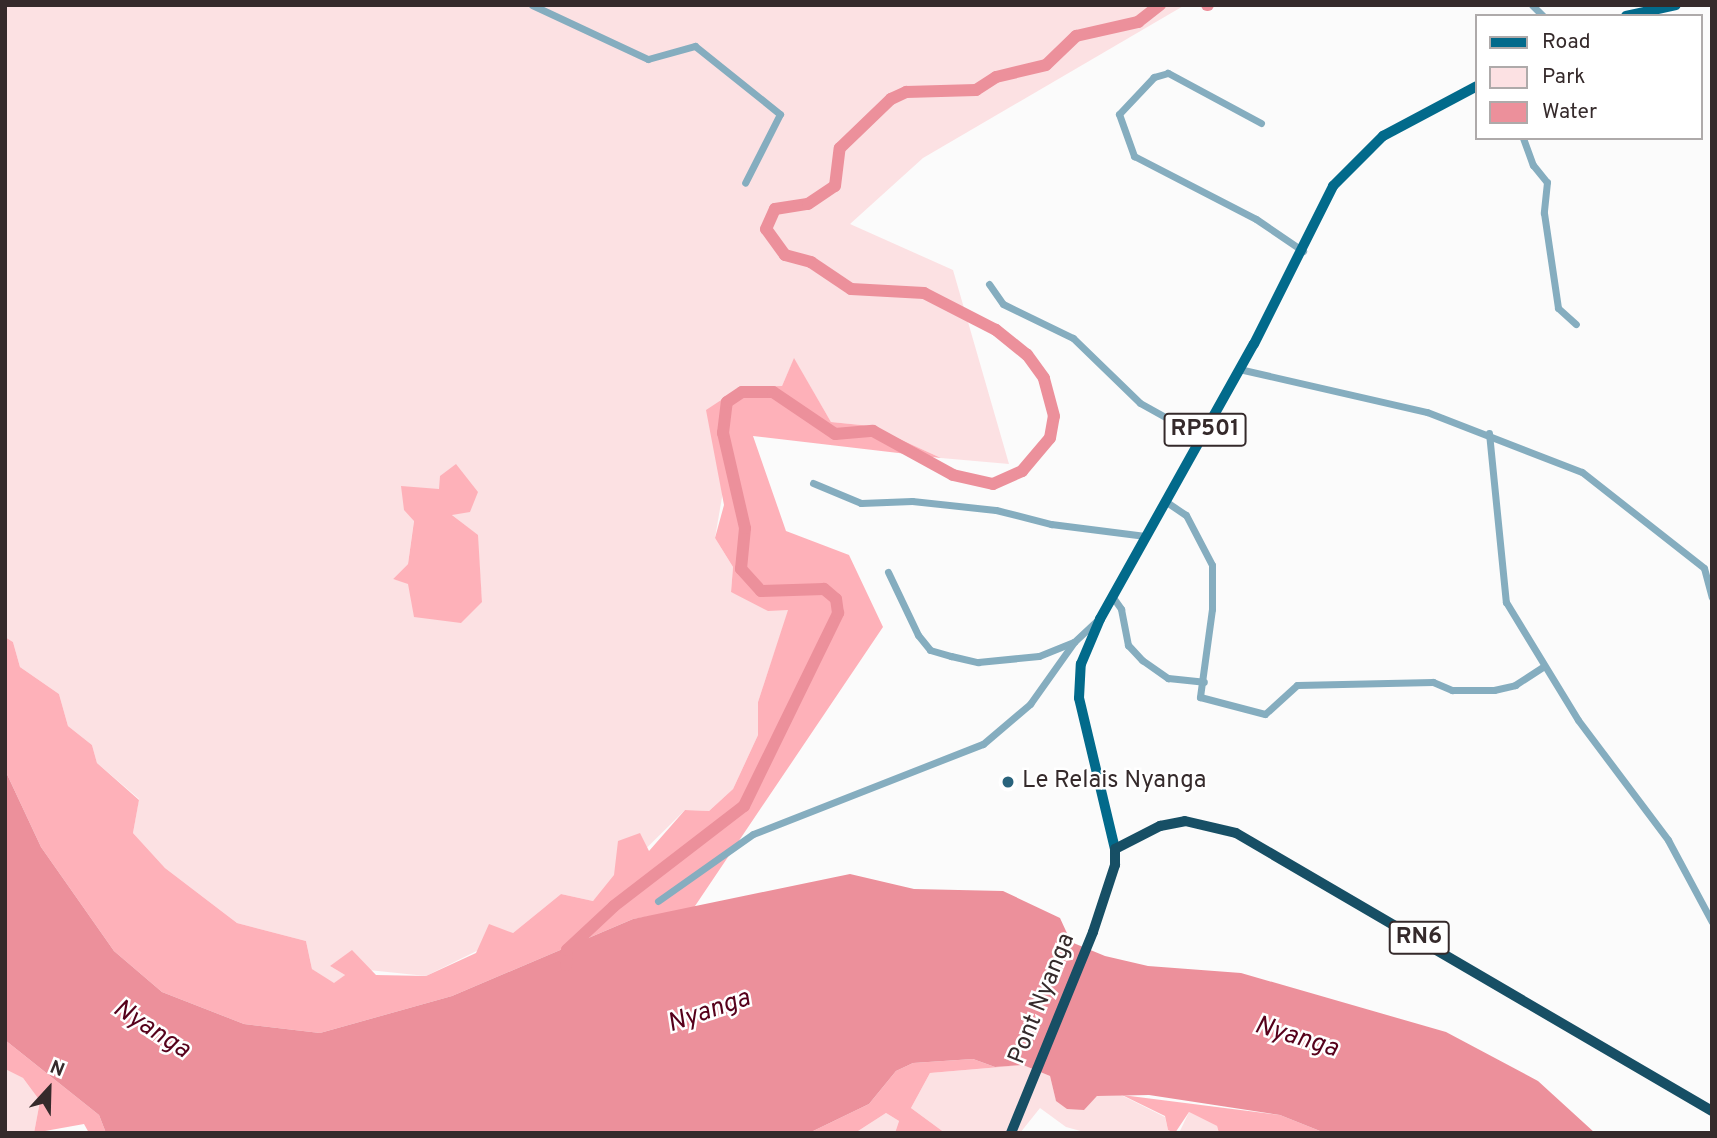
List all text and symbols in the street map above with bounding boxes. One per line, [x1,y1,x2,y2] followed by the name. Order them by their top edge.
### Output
[1476,14,1703,140] legend
[1542,29,1591,56] text: Road
[1542,64,1585,91] text: Park
[1542,99,1597,126] text: Water
[1163,410,1247,450] road number: RP501
[1022,768,1206,796] place label: Le Relais Nyanga
[1000,774,1016,790] marker: Le Relais Nyanga
[1388,918,1450,958] road number: RN6
[1004,929,1082,1069] street label: Pont Nyanga
[663,983,755,1041] water label: Nyanga
[107,994,195,1066] water label: Nyanga
[1250,1011,1342,1065] water label: Nyanga
[14,1054,84,1124] north arrow
[46,1056,68,1083] text: N

